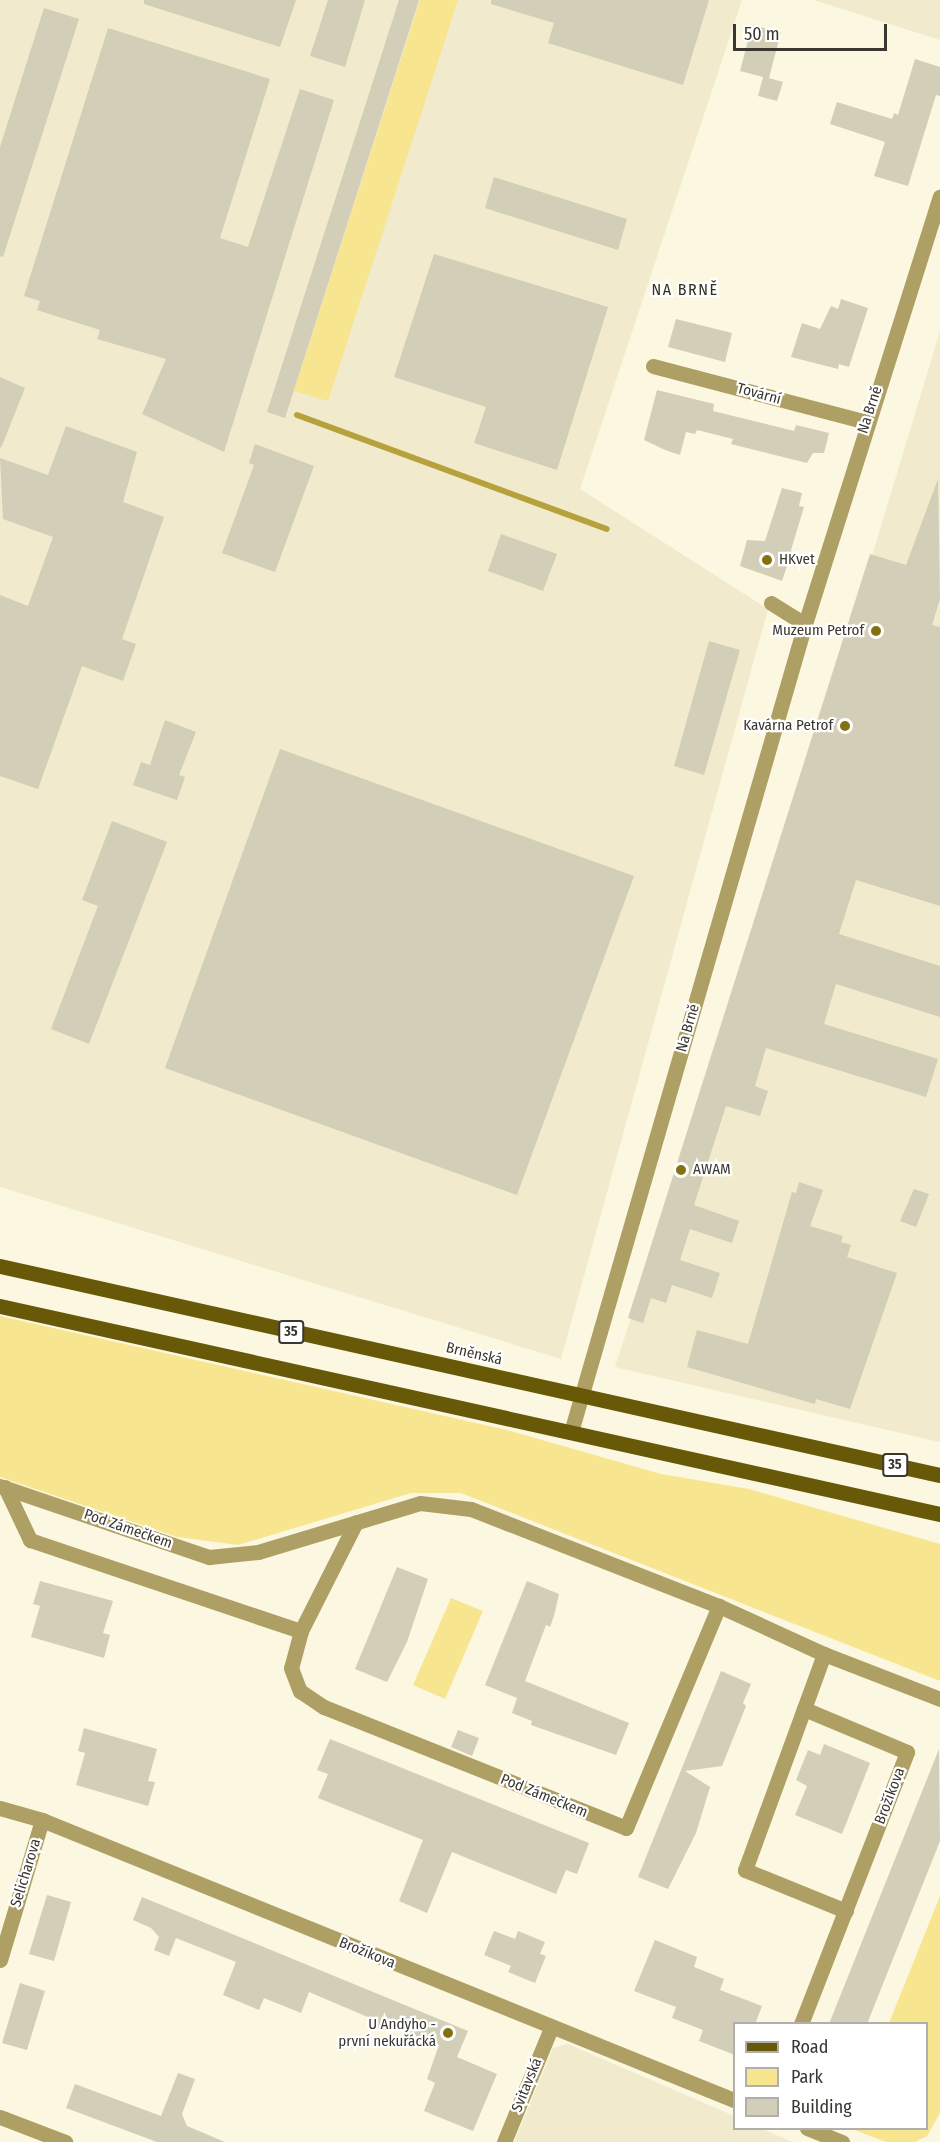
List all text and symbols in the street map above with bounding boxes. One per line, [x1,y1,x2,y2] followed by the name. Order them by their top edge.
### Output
[736,12,890,50] scale bar
[744,23,780,45] text: 50 m
[651,280,719,300] district label: NA BRNĚ
[735,380,783,408] street label: Tovární
[854,384,886,436] street label: Na Brně
[779,551,815,569] place label: HKvet
[760,553,774,567] marker: HKvet
[772,622,864,640] place label: Muzeum Petrof
[869,624,883,638] marker: Muzeum Petrof
[743,717,833,735] place label: Kavárna Petrof
[838,719,852,733] marker: Kavárna Petrof
[673,1002,703,1054] street label: Na Brně
[693,1161,731,1179] place label: AWAM
[674,1163,688,1177] marker: AWAM
[278,1321,304,1343] road number: 35
[444,1339,504,1369] street label: Brněnská
[882,1454,908,1476] road number: 35
[81,1505,175,1553] street label: Pod Zámečkem
[871,1765,909,1827] street label: Brožíkova
[498,1770,590,1822] street label: Pod Zámečkem
[7,1837,45,1909] street label: Selicharova
[336,1934,398,1972] street label: Brožíkova
[338,2015,436,2050] place label: U Andyho - první nekuřácká
[733,2022,928,2130] legend
[441,2026,455,2040] marker: U Andyho - první nekuřácká
[791,2036,828,2058] text: Road
[508,2055,546,2115] street label: Svitavská
[791,2066,823,2088] text: Park
[791,2096,852,2118] text: Building

